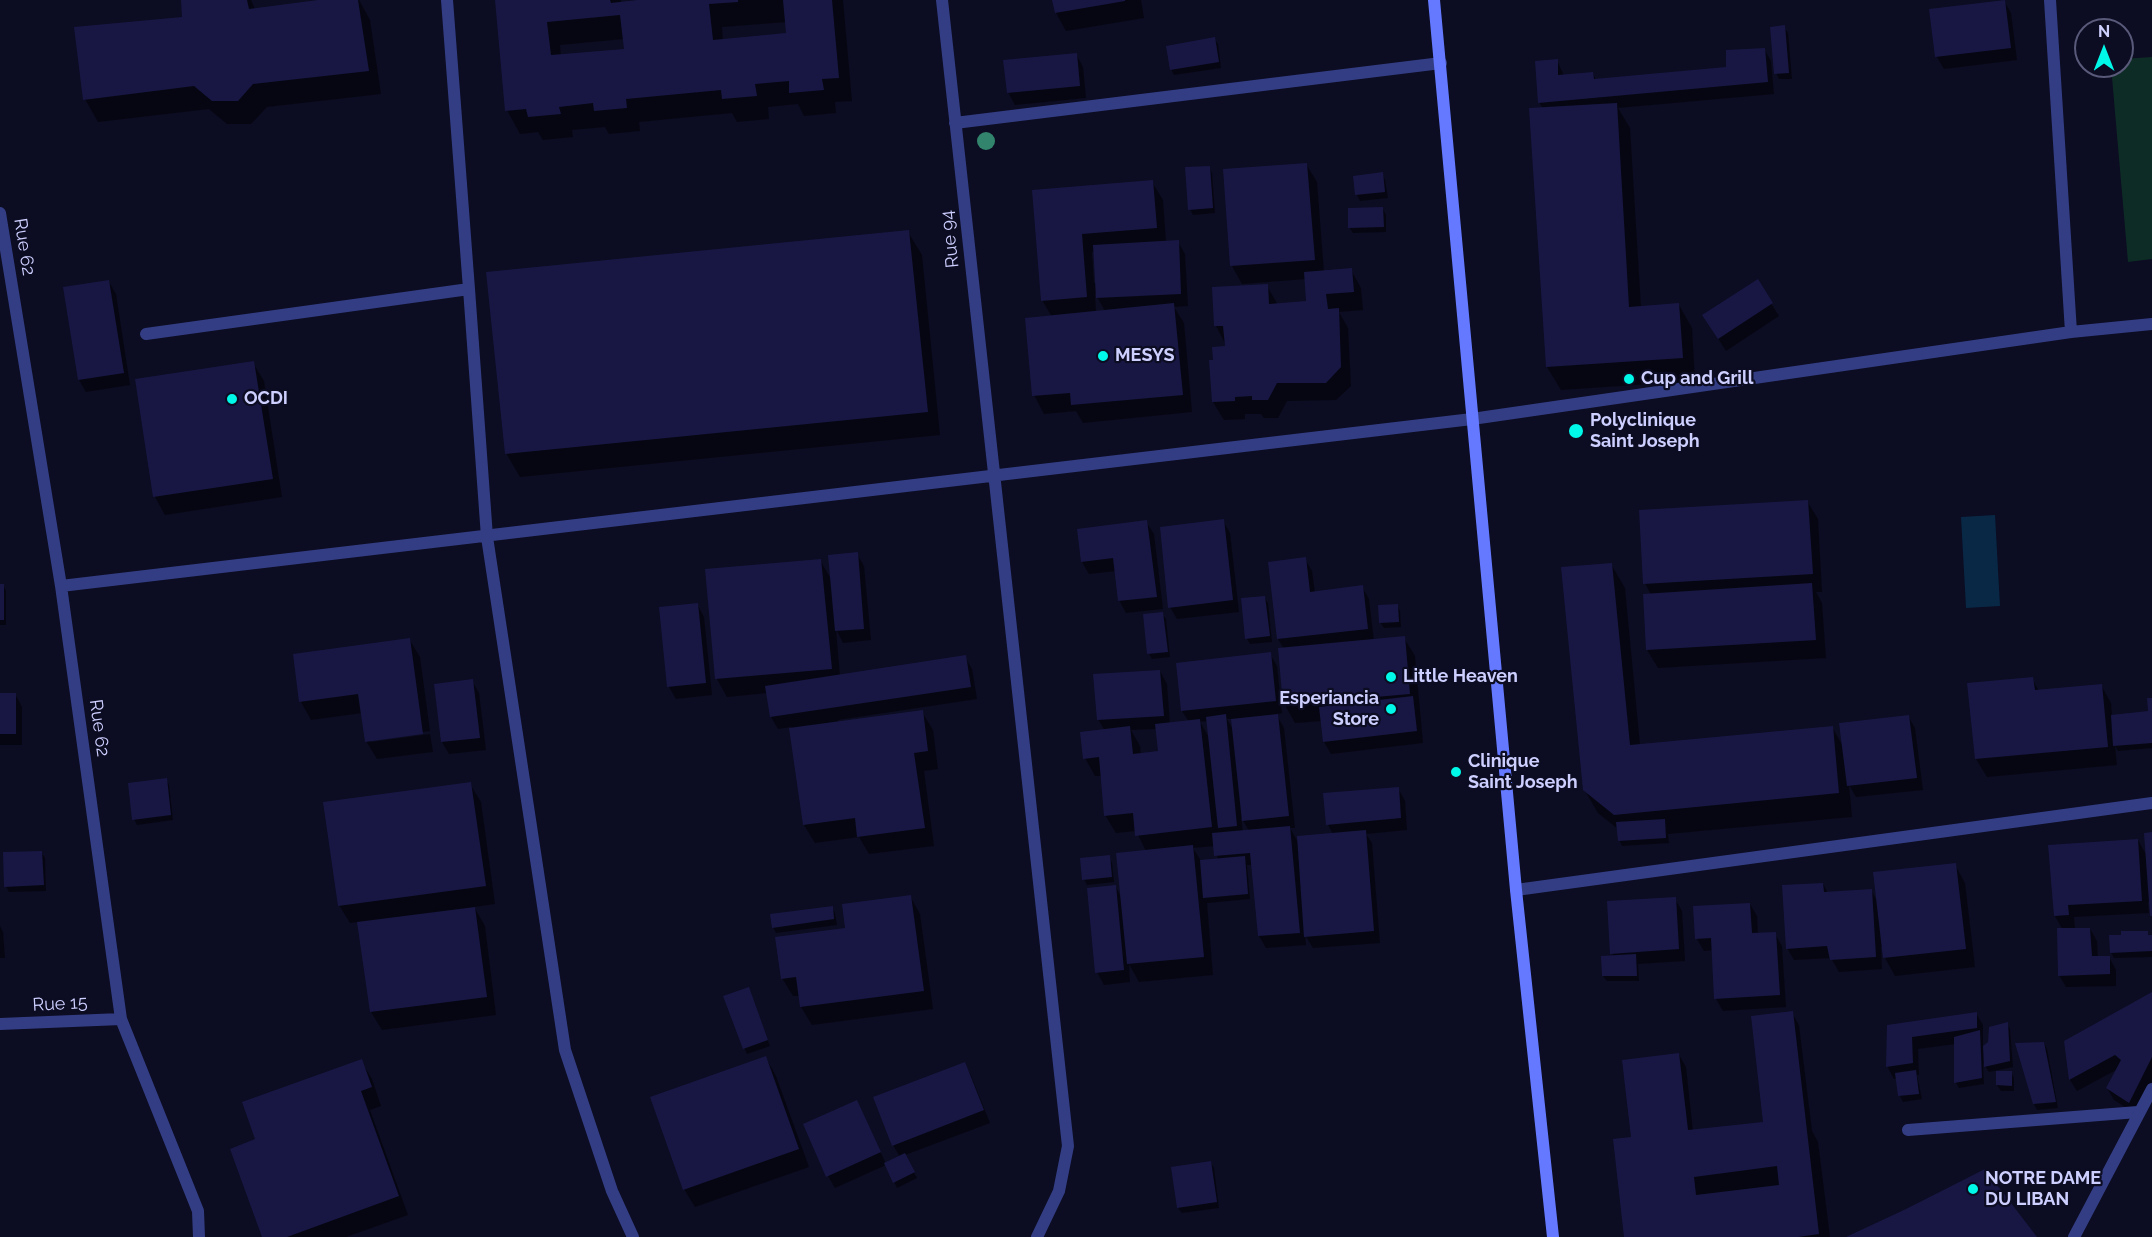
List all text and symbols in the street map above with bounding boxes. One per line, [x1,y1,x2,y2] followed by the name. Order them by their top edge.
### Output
[2074,18,2134,78] north arrow
[2098,22,2110,41] text: N
[936,209,964,269] street label: Rue 94
[9,217,39,277] street label: Rue 62
[1115,345,1174,367] place label: MESYS
[1096,349,1110,363] marker: MESYS
[1641,368,1753,390] place label: Cup and Grill
[1622,372,1636,386] marker: Cup and Grill
[244,388,288,410] place label: OCDI
[225,392,239,406] marker: OCDI
[1590,410,1700,452] place label: Polyclinique Saint Joseph
[1567,422,1585,440] marker: Polyclinique Saint Joseph
[1403,666,1518,688] place label: Little Heaven
[1384,670,1398,684] marker: Little Heaven
[1279,688,1379,730] place label: Esperiancia Store
[84,698,114,758] street label: Rue 62
[1384,702,1398,716] marker: Esperiancia Store
[1468,751,1578,794] place label: Clinique Saint Joseph
[1449,765,1463,779] marker: Clinique Saint Joseph
[32,992,88,1016] street label: Rue 15
[1985,1168,2101,1210] place label: NOTRE DAME DU LIBAN
[1966,1182,1980,1196] marker: NOTRE DAME DU LIBAN

